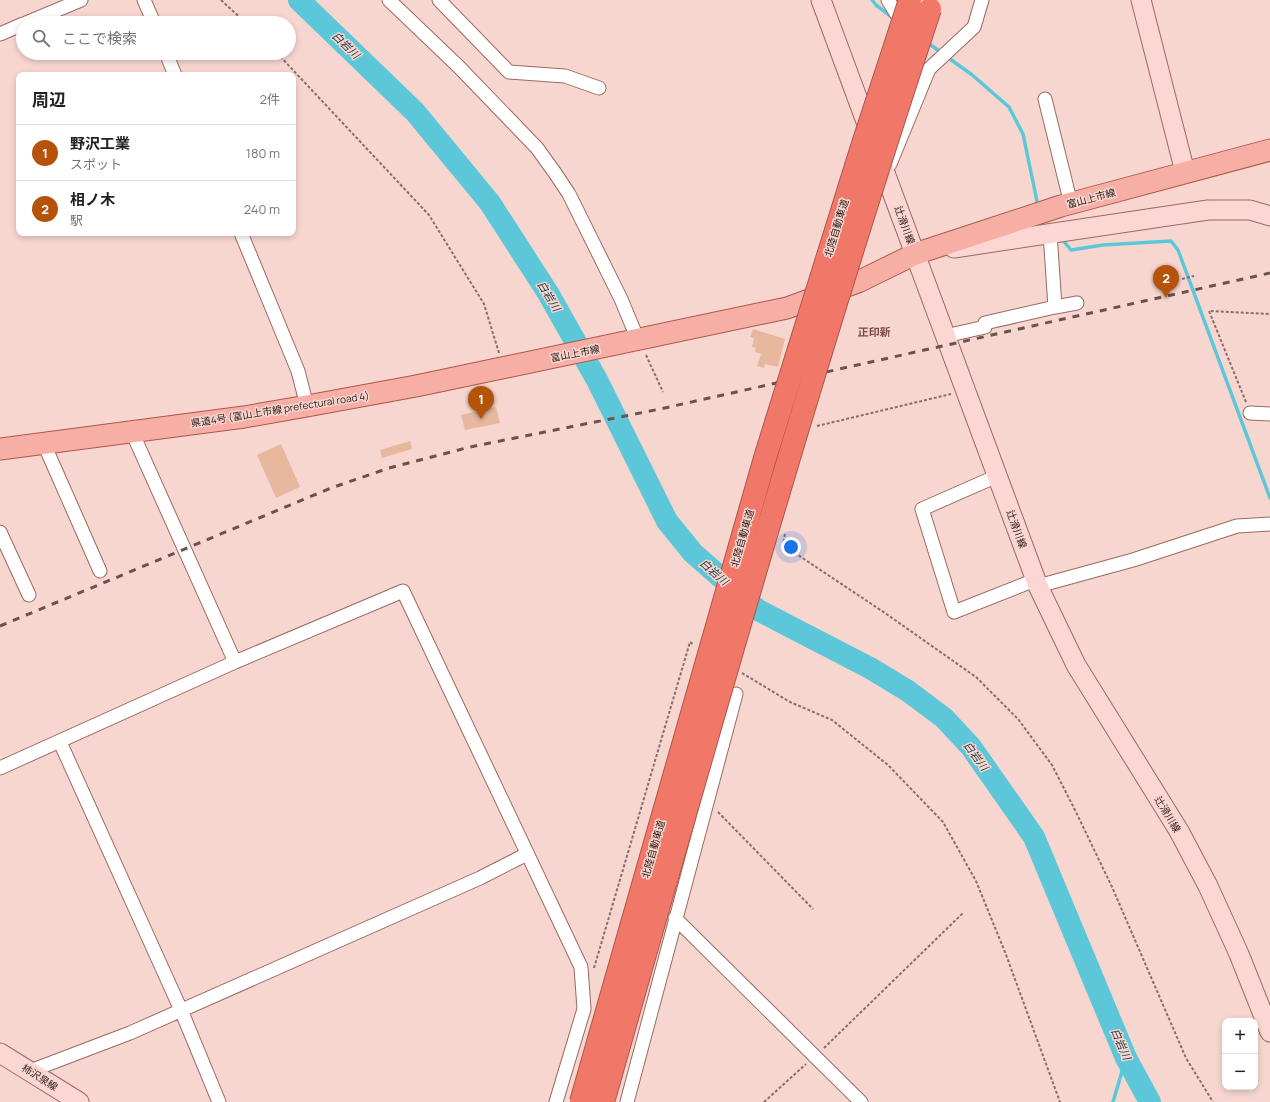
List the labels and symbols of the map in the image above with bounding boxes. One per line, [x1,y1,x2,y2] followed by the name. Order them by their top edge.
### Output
[329,28,364,62] water label: 白岩川
[1065,185,1117,211] street label: 富山上市線
[821,197,851,259] street label: 北陸自動車道
[892,204,918,246] street label: 辻滑川線
[1153,265,1179,298] pin: 2
[535,278,565,315] water label: 白岩川
[858,324,891,339] district label: 正印新
[549,341,601,365] street label: 富山上市線
[468,386,494,419] pin: 1
[190,388,370,430] street label: 県道4号 (富山上市線 prefectural road 4)
[727,507,757,569] street label: 北陸自動車道
[1004,508,1030,550] street label: 辻滑川線
[781,537,801,557] your location
[697,555,732,589] water label: 白岩川
[960,738,993,774] water label: 白岩川
[1152,793,1184,835] street label: 辻滑川線
[638,818,668,880] street label: 北陸自動車道
[1108,1026,1135,1063] water label: 白岩川
[19,1060,61,1094] street label: 柿沢泉線

